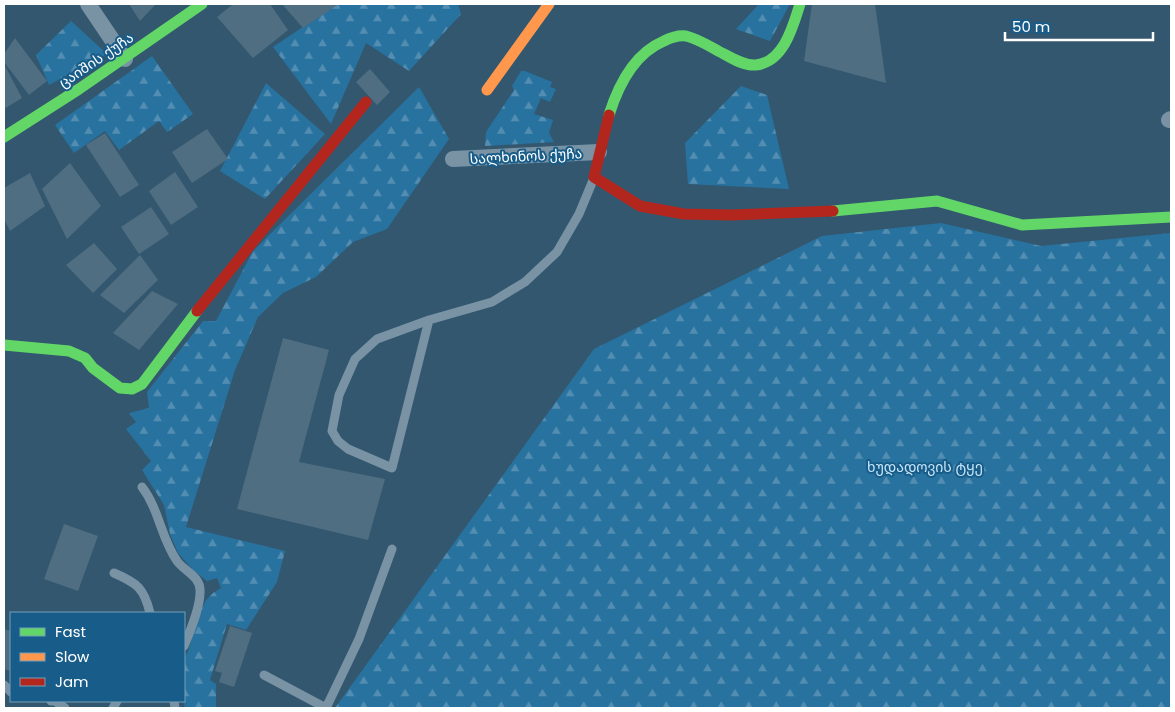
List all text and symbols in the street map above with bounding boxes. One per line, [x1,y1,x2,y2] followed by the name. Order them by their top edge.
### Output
[1005,10,1152,42] scale bar
[1012,16,1050,37] text: 50 m
[55,28,137,92] street label: ცაიშის ქუჩა
[469,143,583,169] street label: სალხინოს ქუჩა
[867,457,983,477] park label: ხუდადოვის ტყე
[10,612,185,702] legend
[55,621,86,642] text: Fast
[55,646,90,667] text: Slow
[55,671,89,692] text: Jam

